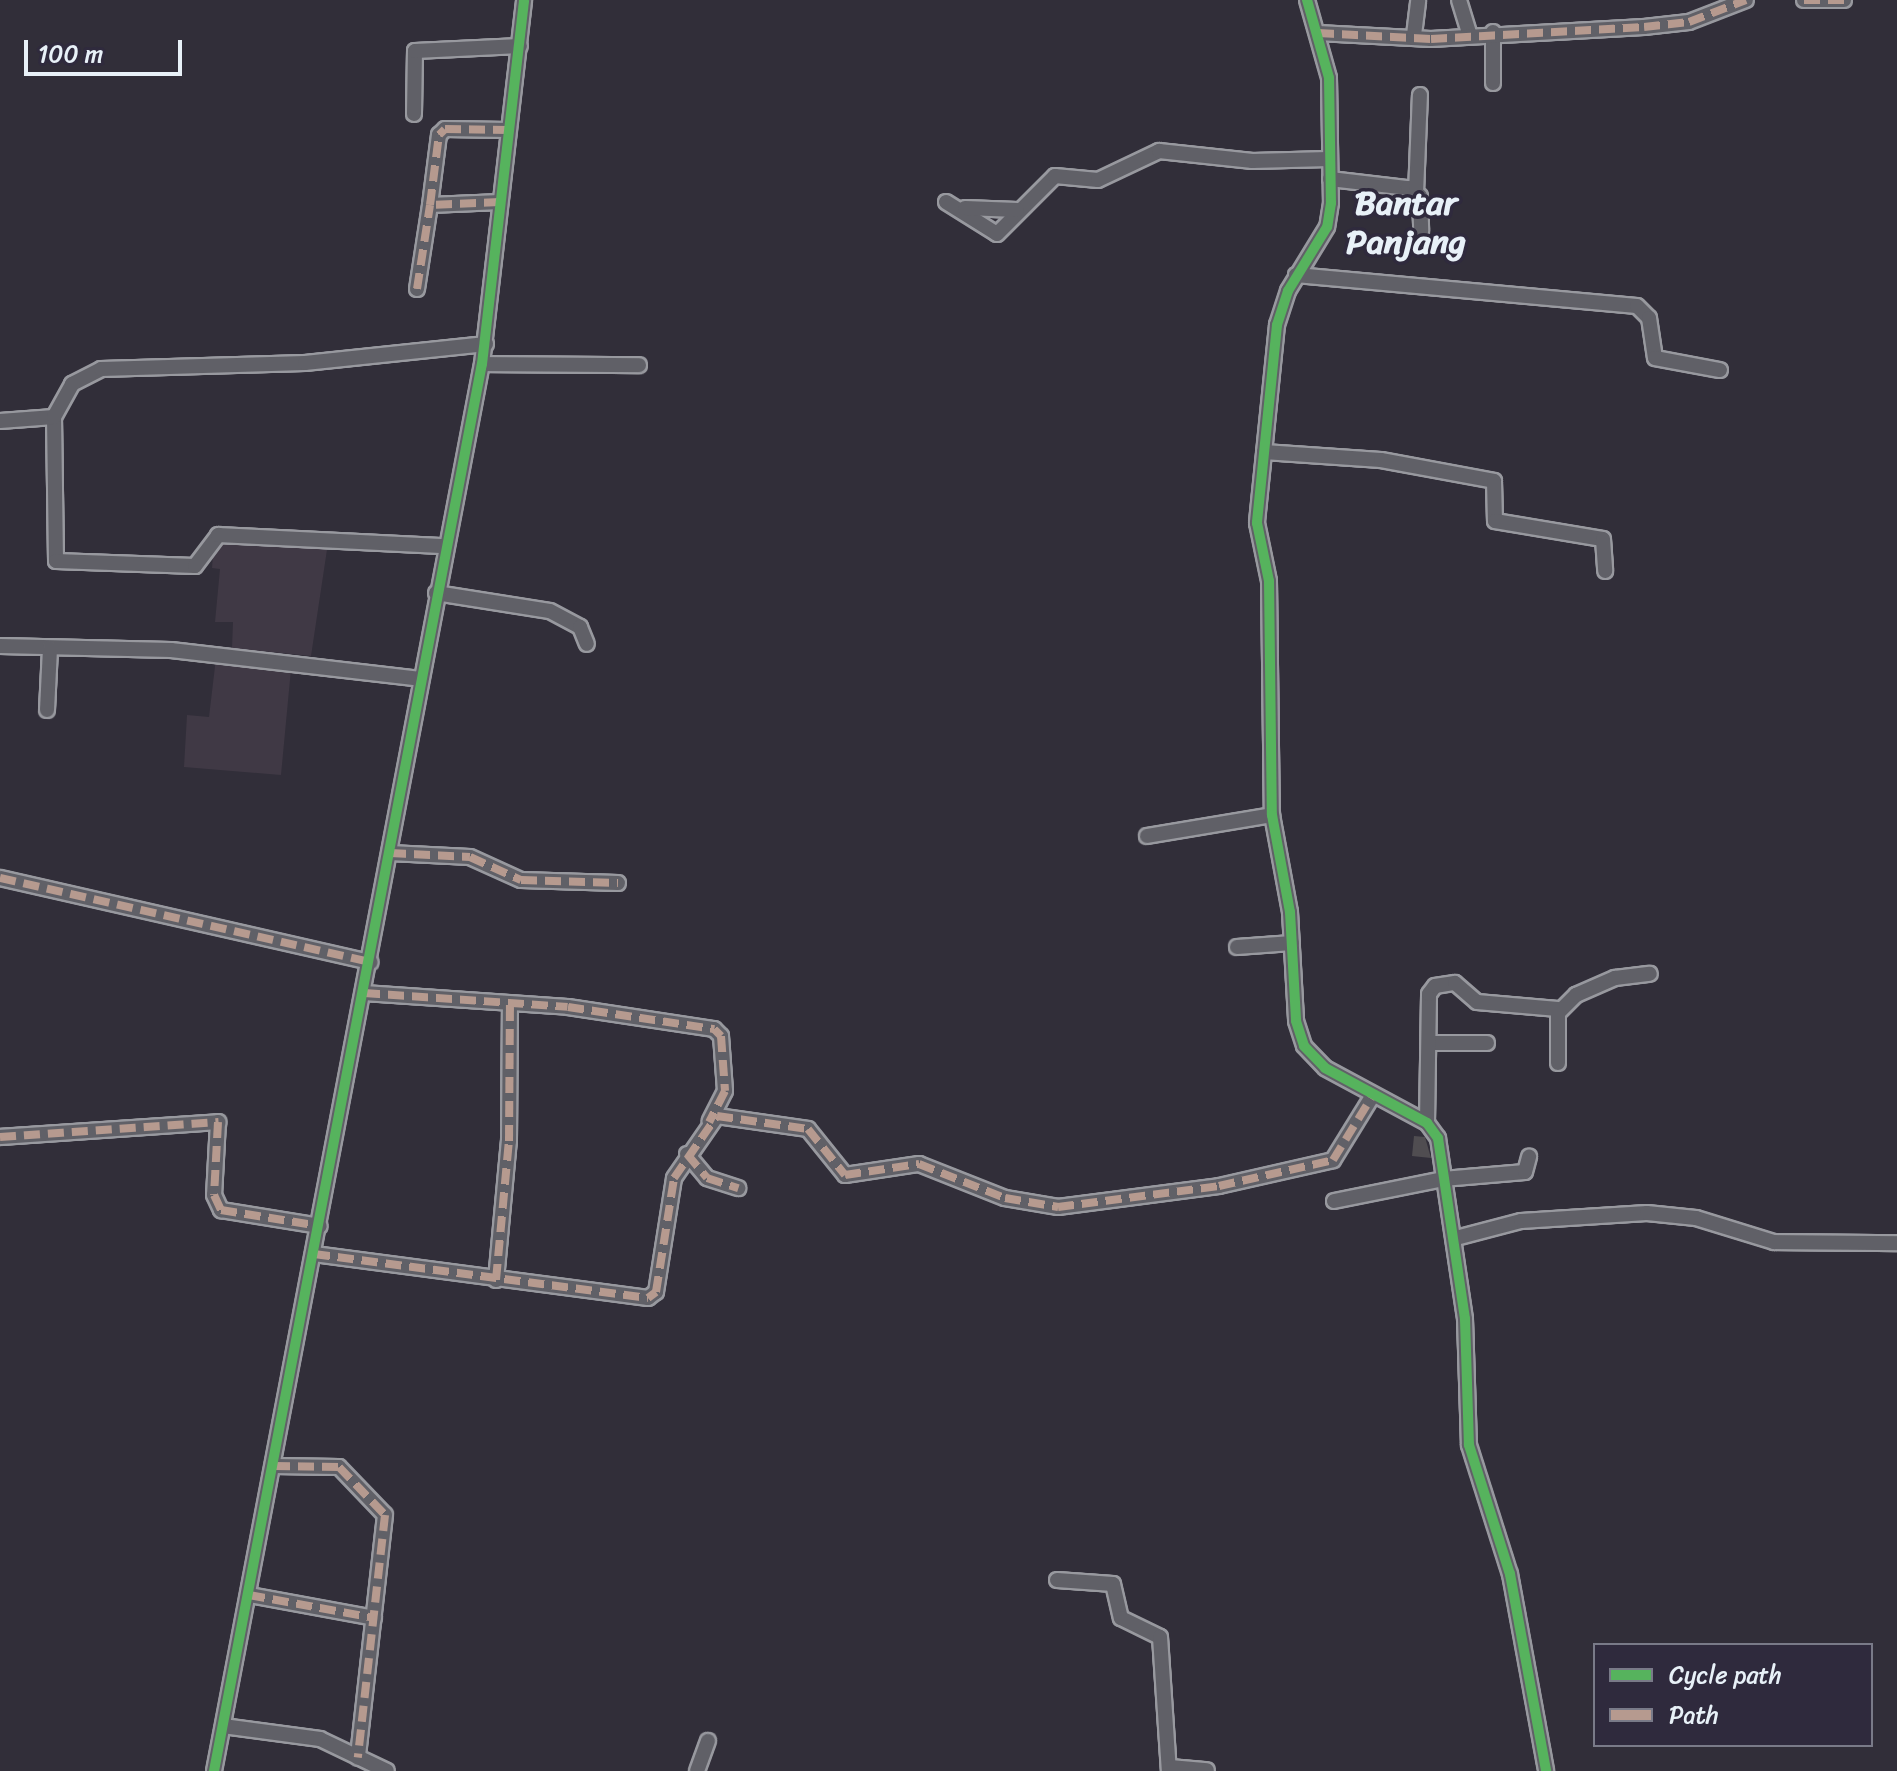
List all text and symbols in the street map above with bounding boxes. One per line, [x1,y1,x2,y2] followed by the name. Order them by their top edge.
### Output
[28,24,186,74] scale bar
[38,33,103,75] text: 100 m
[1346,183,1466,262] district label: Bantar Panjang
[1593,1643,1873,1747] legend
[1669,1654,1782,1696] text: Cycle path
[1669,1694,1719,1736] text: Path

